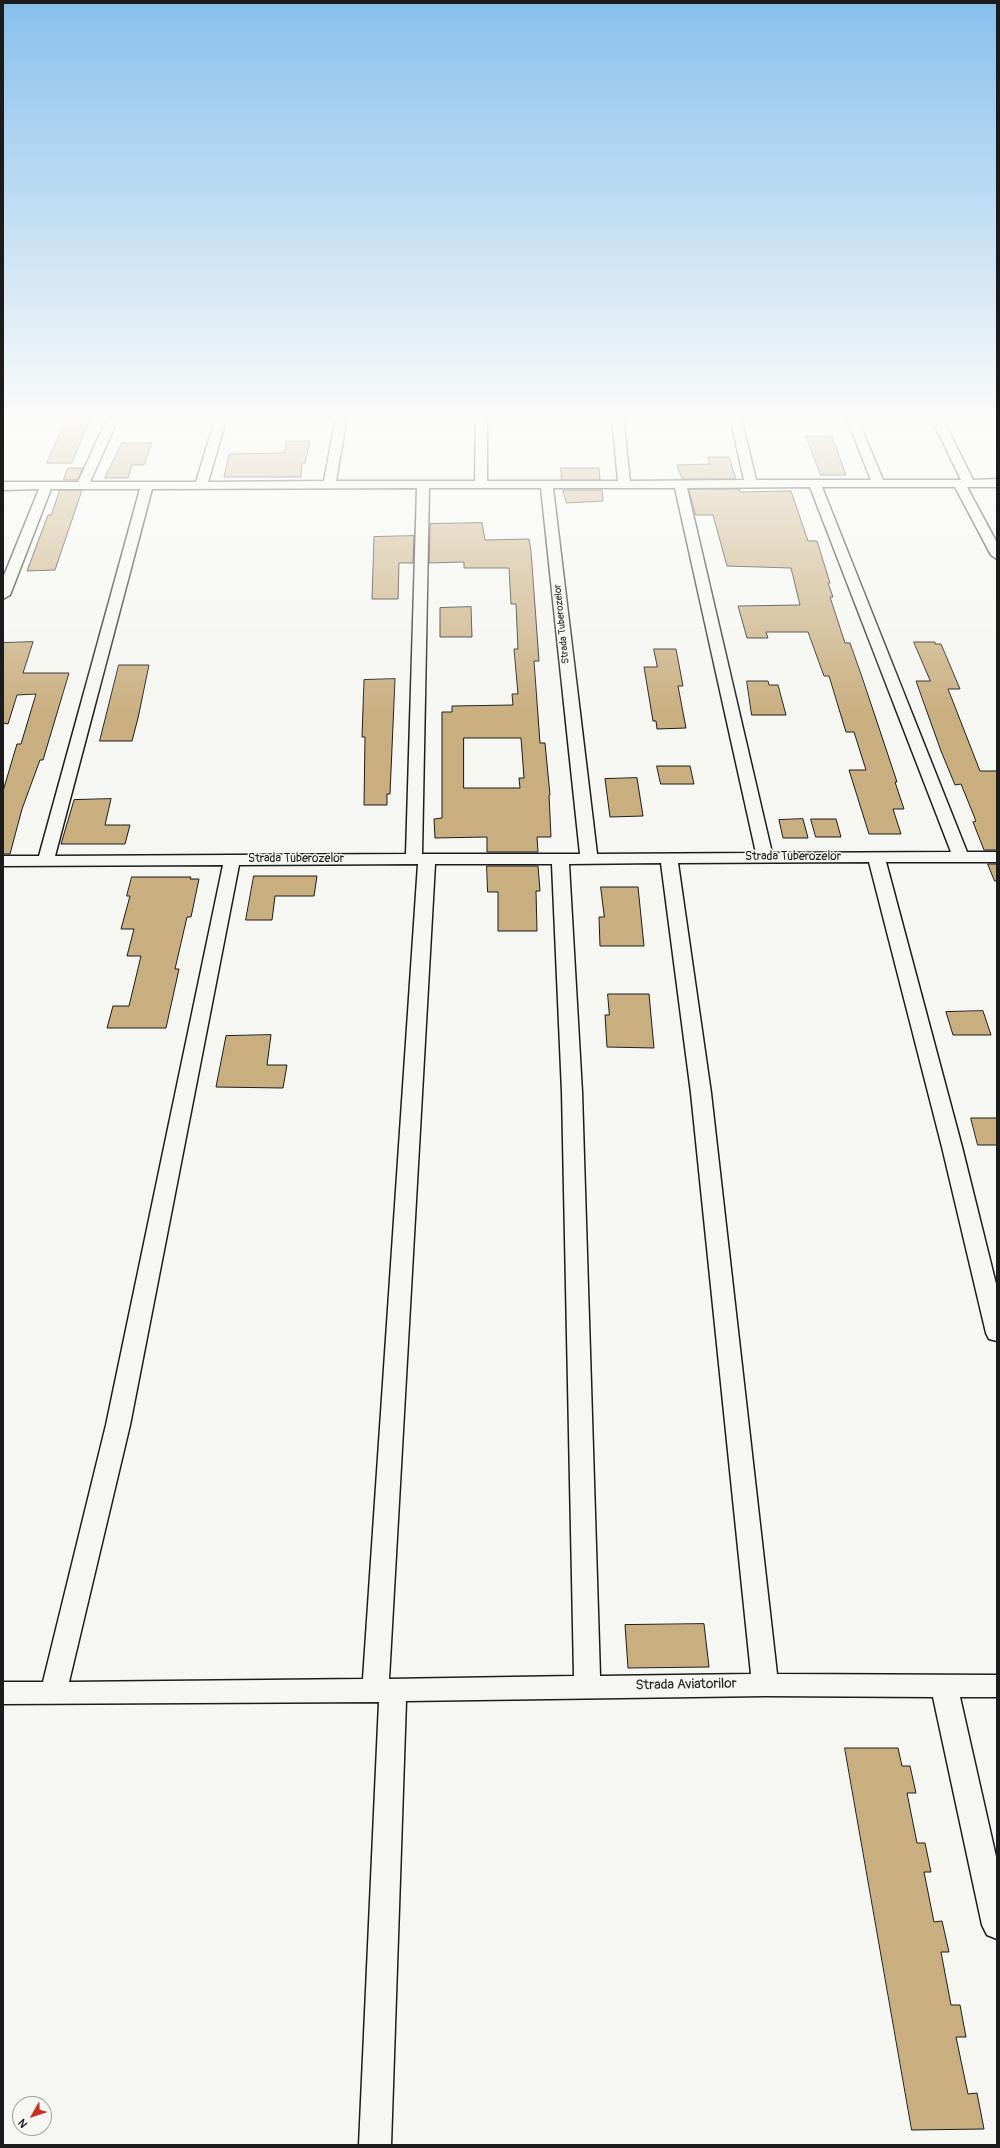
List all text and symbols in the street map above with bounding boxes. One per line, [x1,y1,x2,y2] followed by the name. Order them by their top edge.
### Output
[552,584,572,664] street label: Strada Tuberozelor
[745,850,841,864] street label: Strada Tuberozelor
[248,852,344,866] street label: Strada Tuberozelor
[635,1676,737,1694] street label: Strada Aviatorilor
[12,2096,52,2136] north arrow
[16,2116,30,2130] text: N

